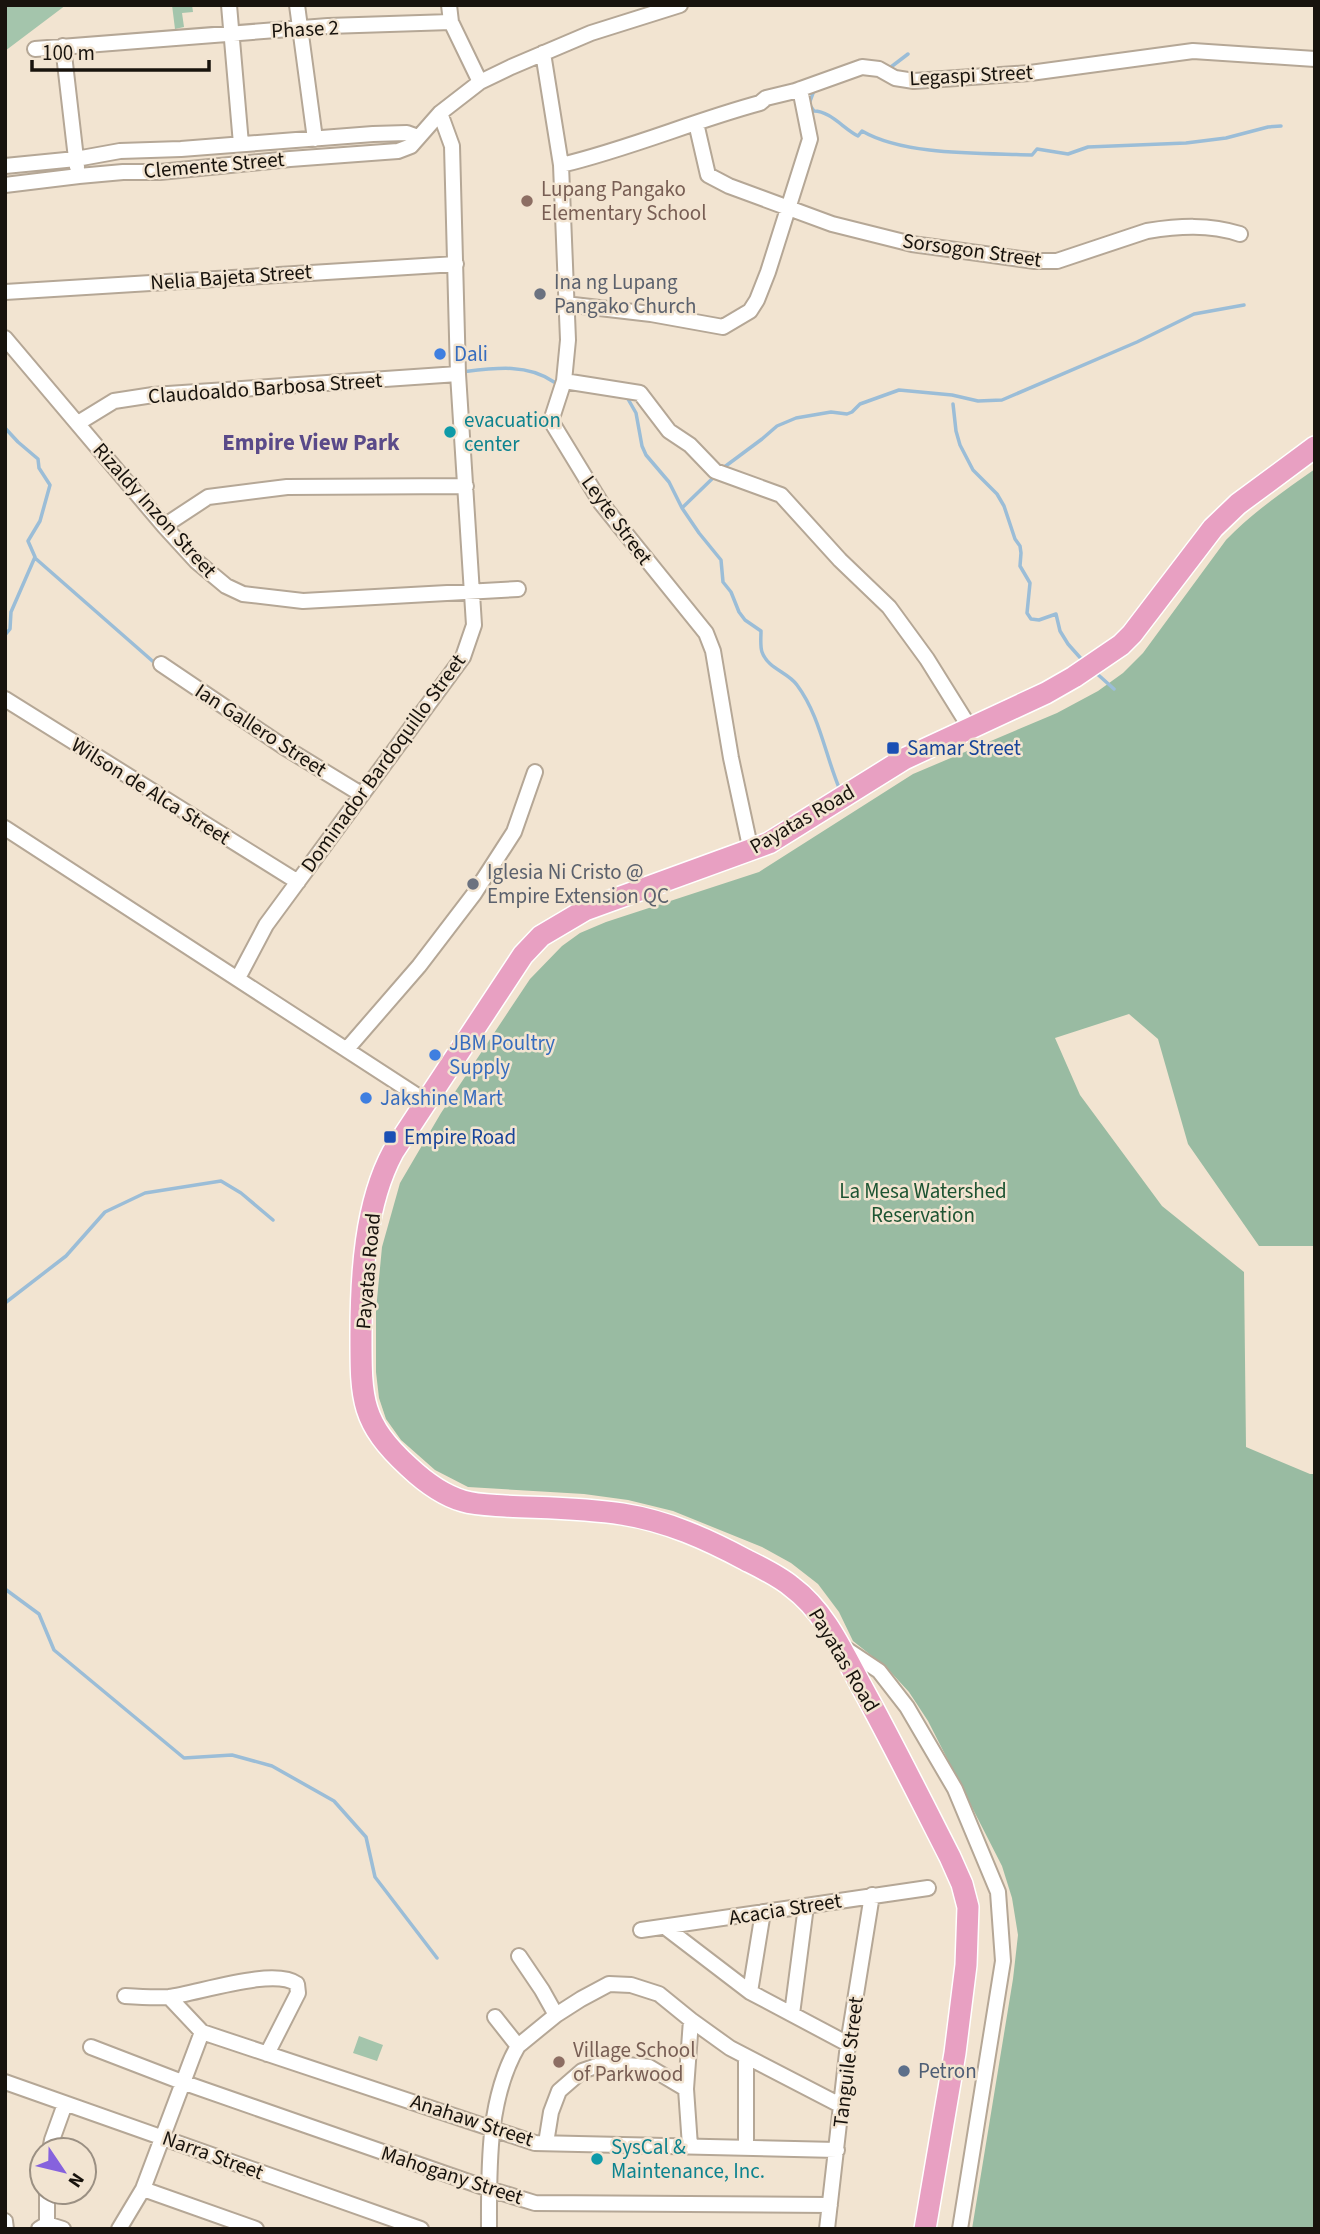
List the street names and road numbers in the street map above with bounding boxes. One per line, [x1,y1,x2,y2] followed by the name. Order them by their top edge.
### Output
[270,12,340,46] street label: Phase 2
[909,57,1033,93] street label: Legaspi Street
[142,144,286,186] street label: Clemente Street
[901,225,1043,275] street label: Sorsogon Street
[149,256,313,298] street label: Nelia Bajeta Street
[147,365,383,411] street label: Claudoaldo Barbosa Street
[86,436,224,584] street label: Rizaldy Inzon Street
[574,469,660,571] street label: Leyte Street
[293,648,473,878] street label: Dominador Bardoquillo Street
[189,676,333,784] street label: Ian Gallero Street
[66,730,236,852] street label: Wilson de Alca Street
[744,777,860,861] street label: Payatas Road
[348,1212,388,1330] street label: Payatas Road
[801,1602,887,1718] street label: Payatas Road
[727,1885,843,1933] street label: Acacia Street
[825,1995,871,2129] street label: Tanguile Street
[407,2086,537,2154] street label: Anahaw Street
[158,2123,268,2187] street label: Narra Street
[377,2138,527,2212] street label: Mahogany Street

